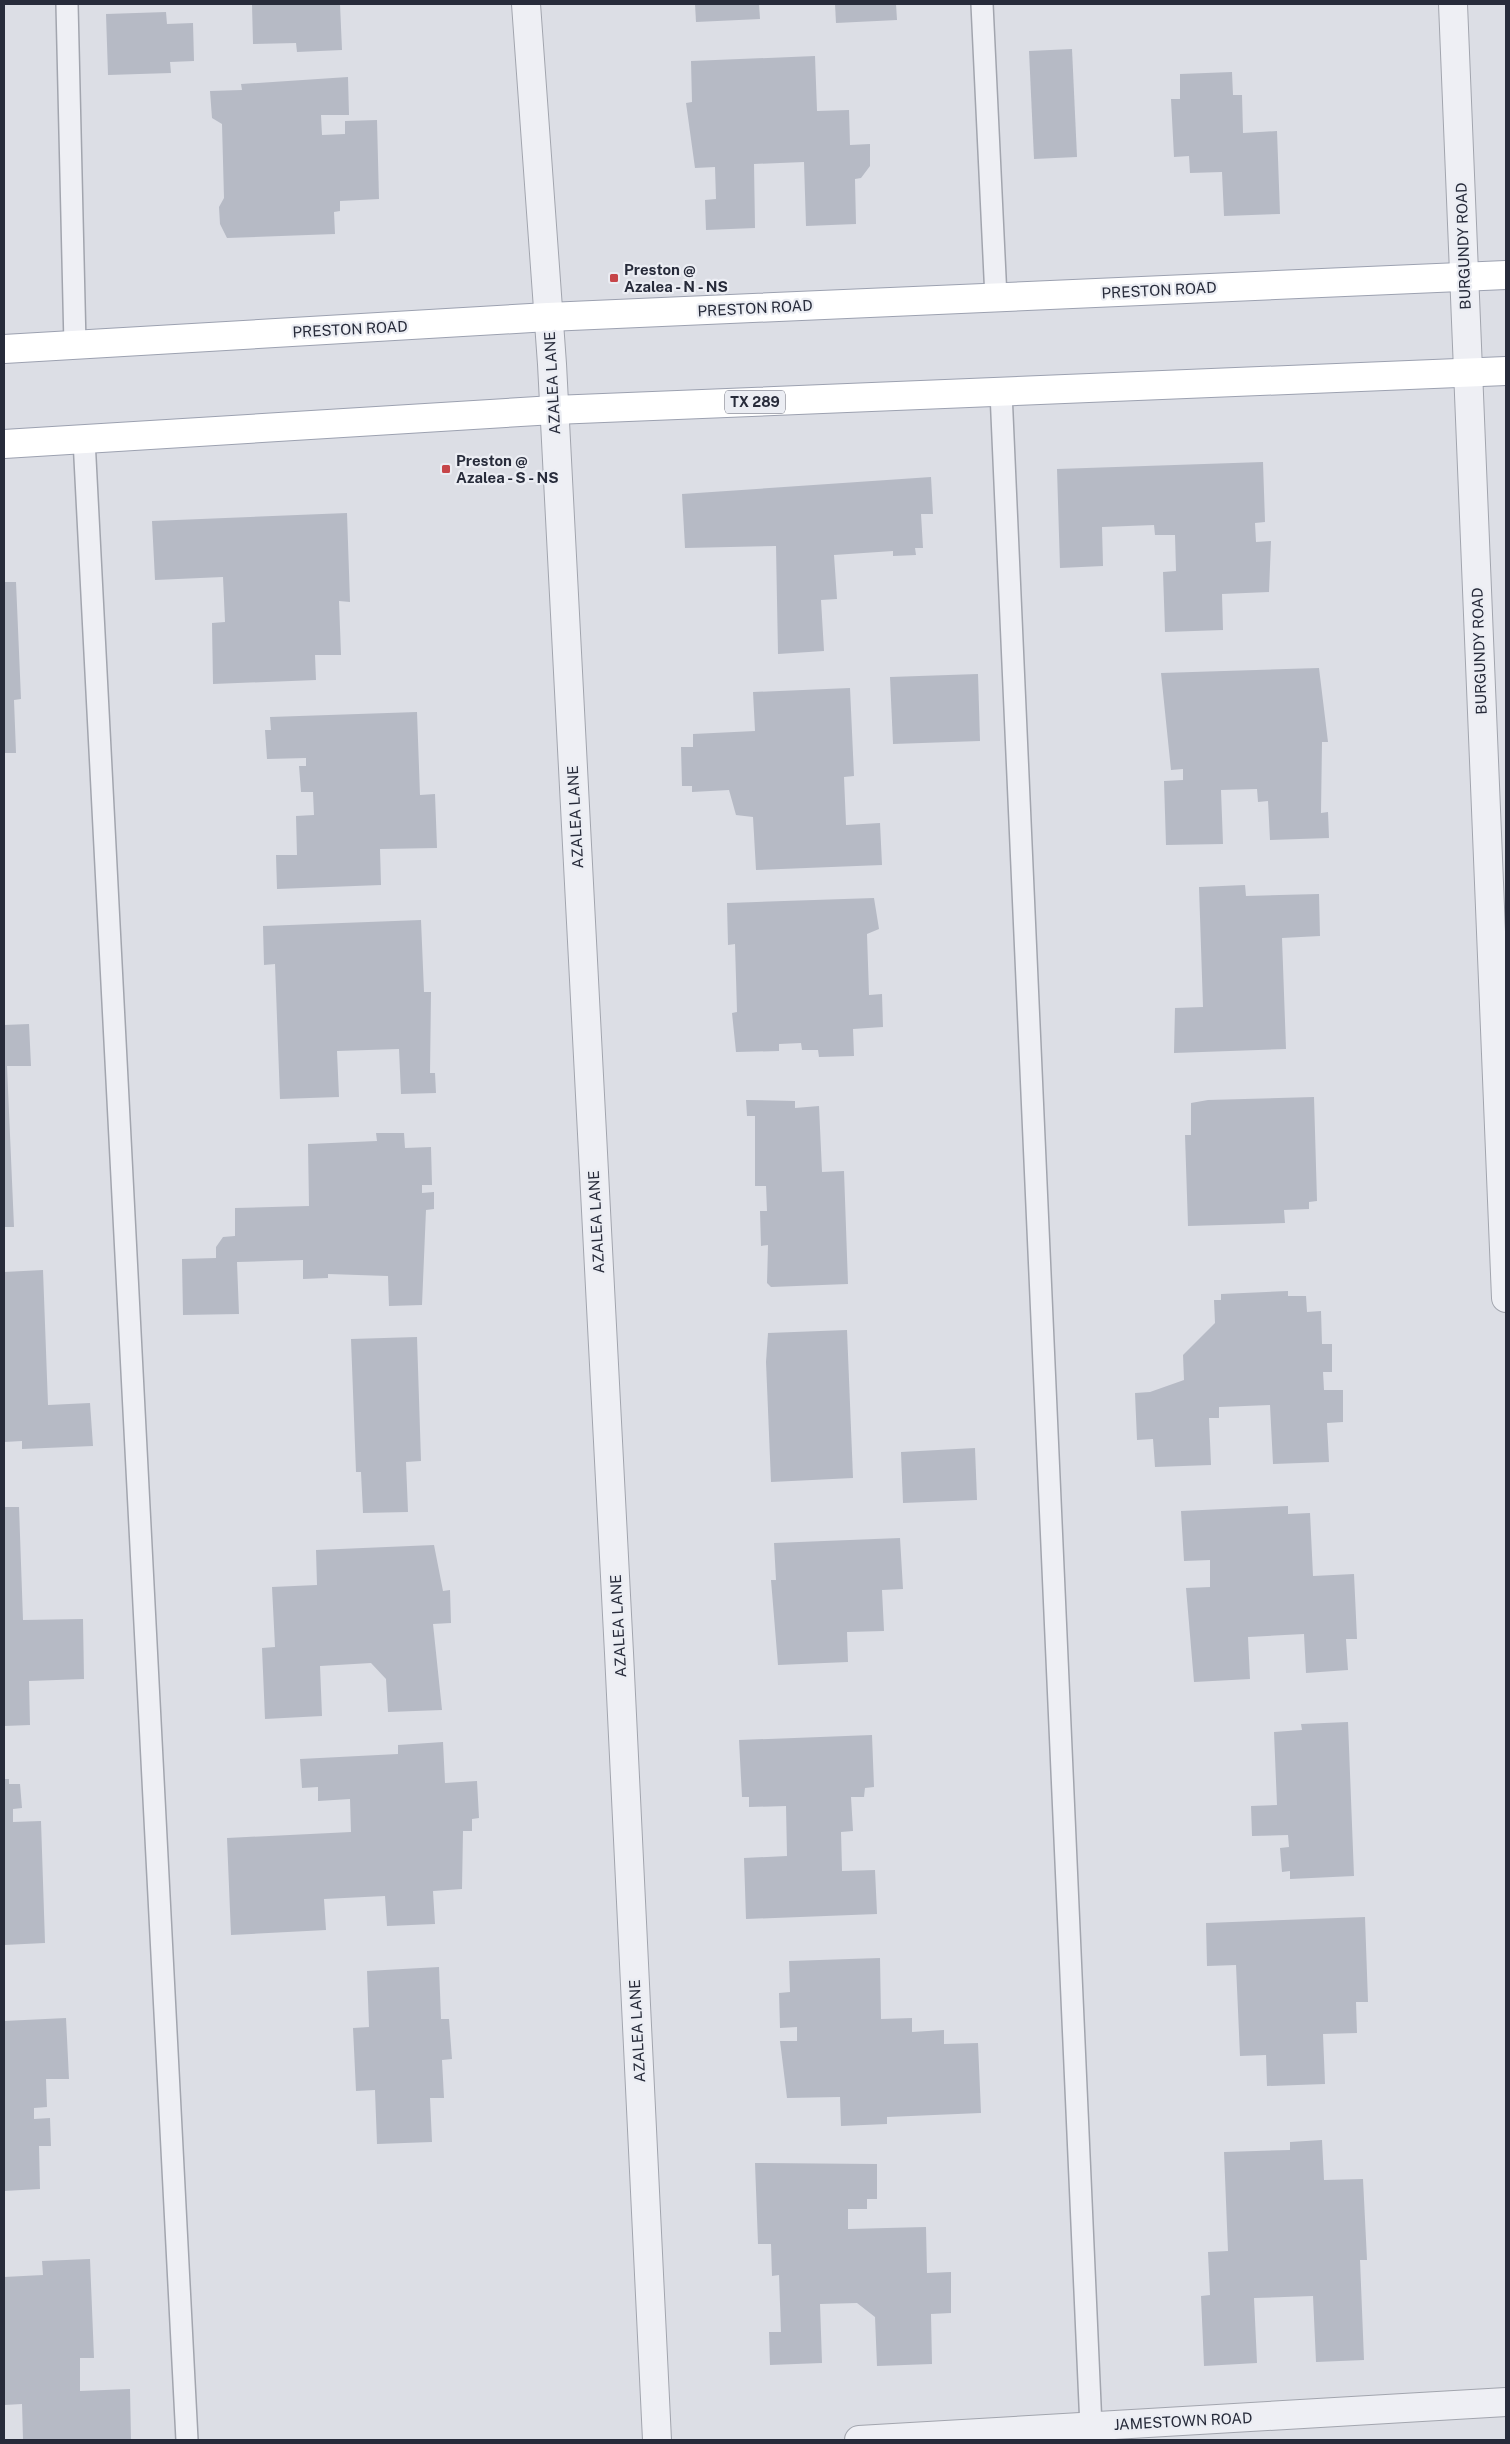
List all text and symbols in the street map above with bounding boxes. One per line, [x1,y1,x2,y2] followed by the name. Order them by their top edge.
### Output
[1452,182,1474,310] street label: BURGUNDY ROAD
[624,261,728,295] place label: Preston @ Azalea - N - NS
[608,272,620,284] marker: Preston @ Azalea - N - NS
[1101,278,1217,302] street label: PRESTON ROAD
[697,296,813,320] street label: PRESTON ROAD
[292,317,408,341] street label: PRESTON ROAD
[541,331,563,435] street label: AZALEA LANE
[725,391,785,414] road number: TX 289
[456,452,559,486] place label: Preston @ Azalea - S - NS
[440,463,452,475] marker: Preston @ Azalea - S - NS
[1468,587,1490,715] street label: BURGUNDY ROAD
[564,765,586,869] street label: AZALEA LANE
[585,1170,607,1274] street label: AZALEA LANE
[607,1574,629,1678] street label: AZALEA LANE
[626,1979,648,2083] street label: AZALEA LANE
[1113,2409,1253,2433] street label: JAMESTOWN ROAD

